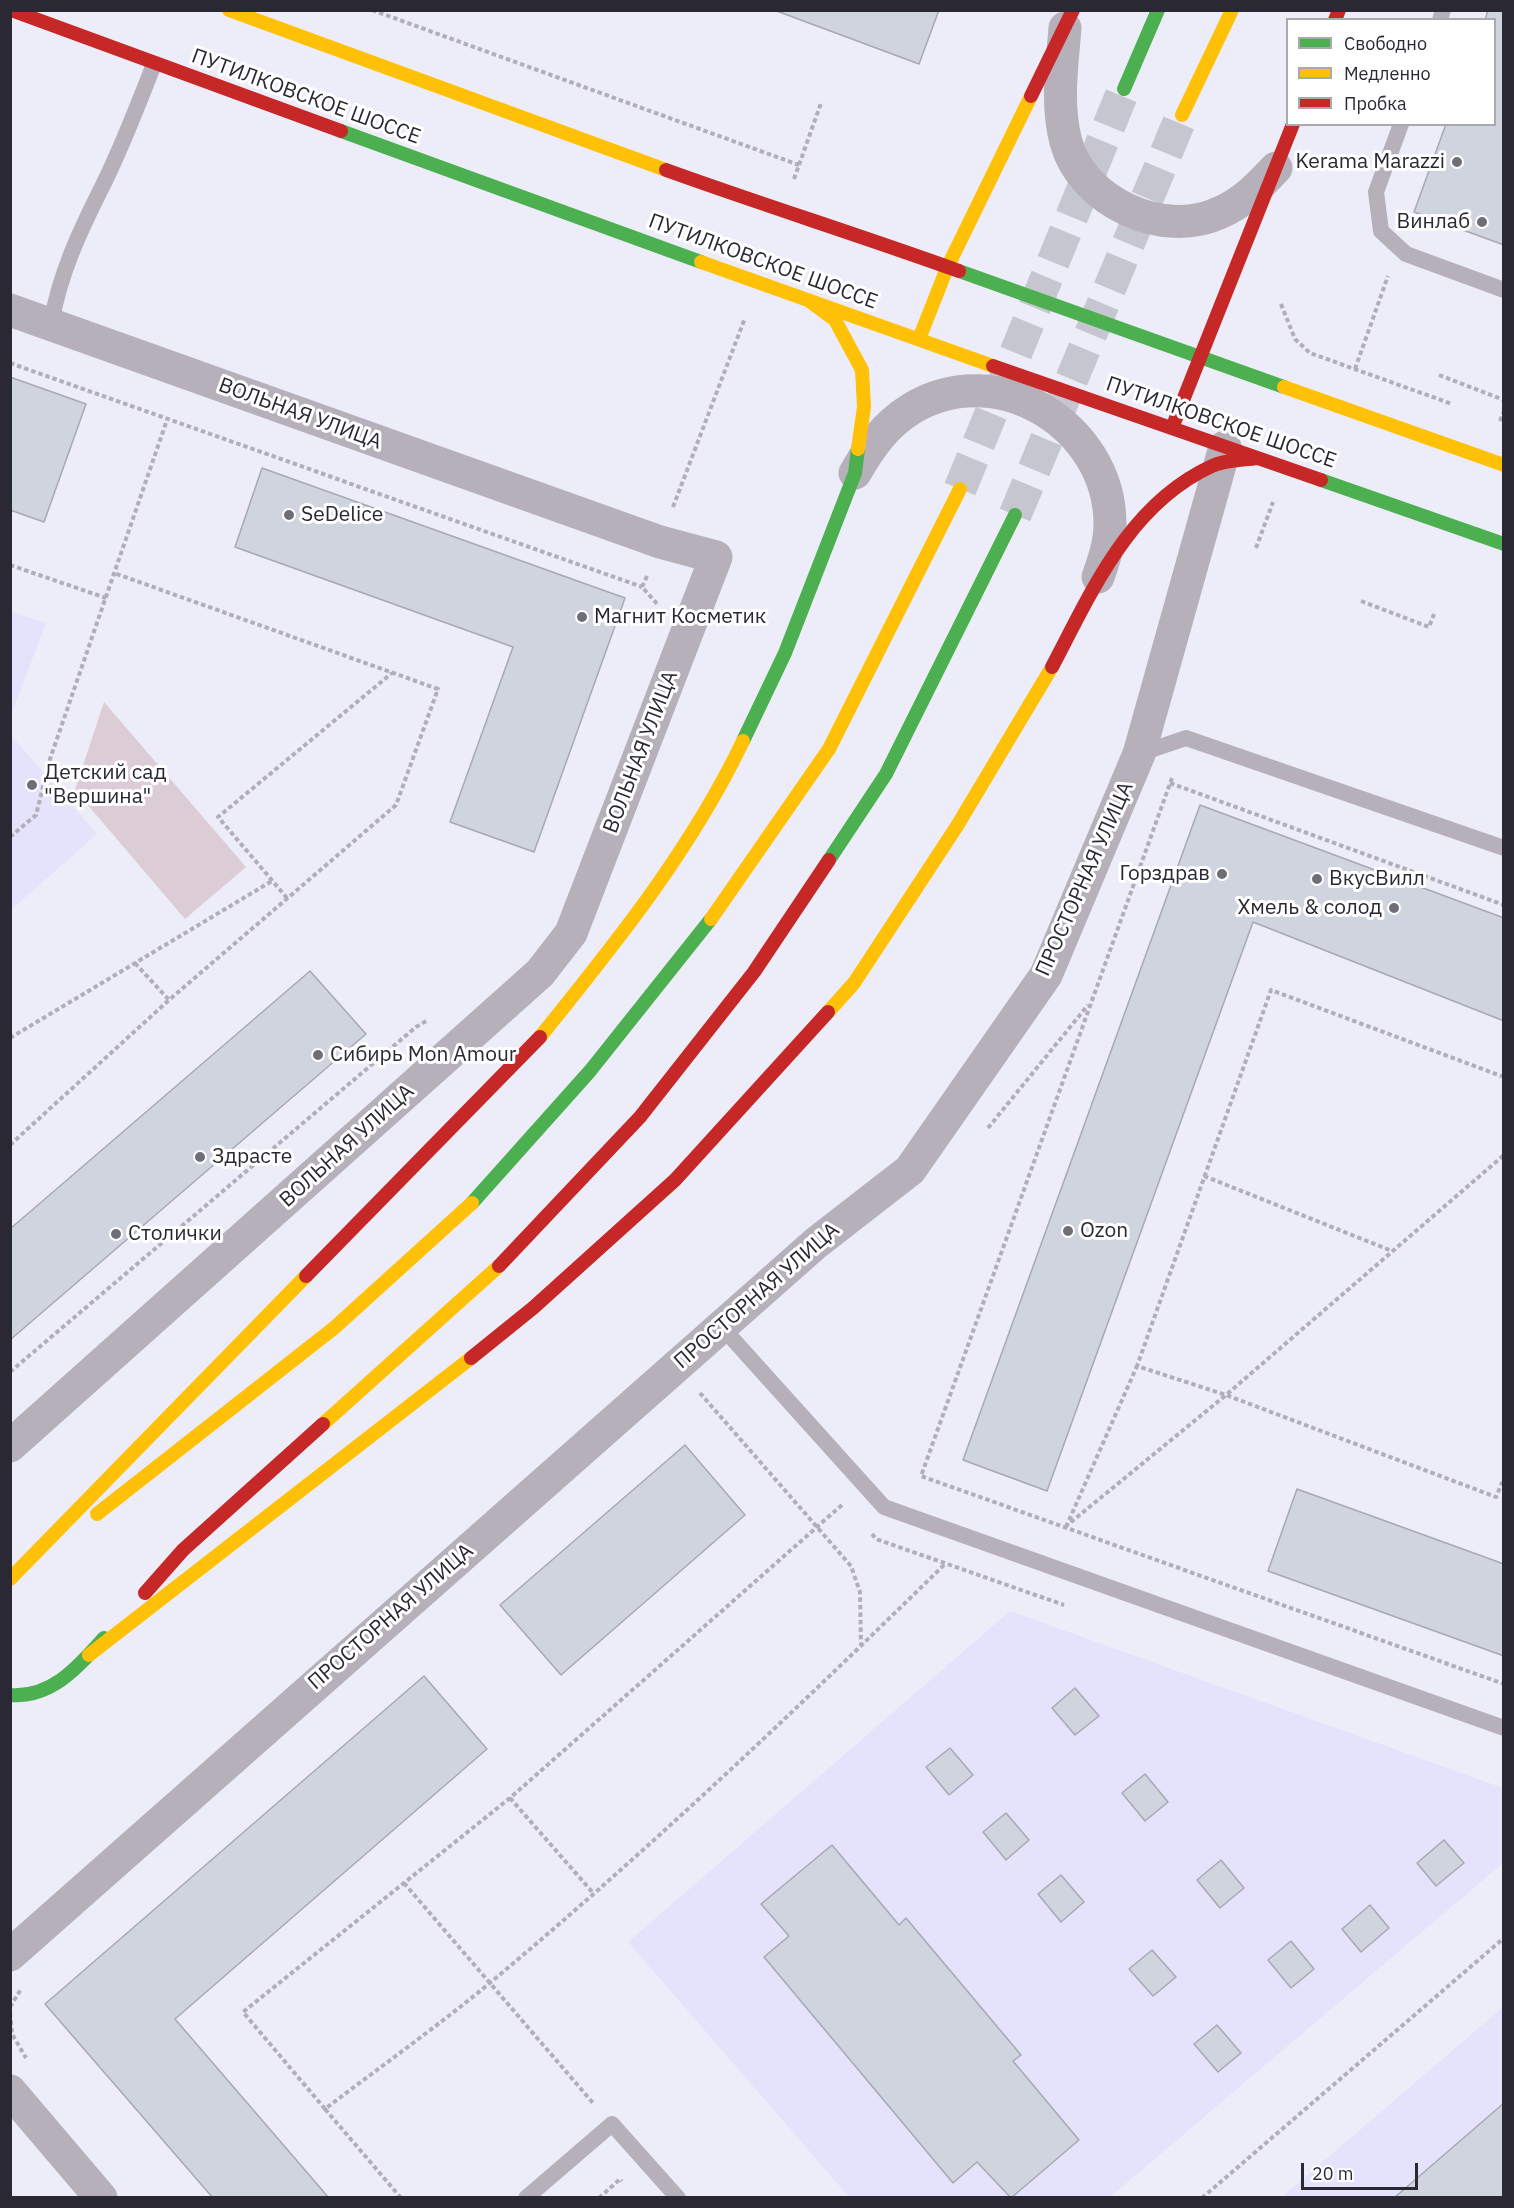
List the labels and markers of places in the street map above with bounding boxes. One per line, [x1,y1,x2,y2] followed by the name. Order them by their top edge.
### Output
[1296,149,1445,175] place label: Kerama Marazzi
[1450,155,1464,169] marker: Kerama Marazzi
[1397,209,1470,235] place label: Винлаб
[1475,215,1489,229] marker: Винлаб
[301,502,383,528] place label: SeDelice
[282,508,296,522] marker: SeDelice
[594,604,766,630] place label: Магнит Косметик
[575,610,589,624] marker: Магнит Косметик
[44,760,167,810] place label: Детский сад "Вершина"
[25,778,39,792] marker: Детский сад "Вершина"
[1120,861,1210,887] place label: Горздрав
[1329,866,1425,892] place label: ВкусВилл
[1215,867,1229,881] marker: Горздрав
[1310,872,1324,886] marker: ВкусВилл
[1237,895,1382,921] place label: Хмель & солод
[1387,901,1401,915] marker: Хмель & солод
[330,1042,517,1068] place label: Сибирь Mon Amour
[311,1048,325,1062] marker: Сибирь Mon Amour
[212,1144,292,1170] place label: Здрасте
[193,1150,207,1164] marker: Здрасте
[1080,1218,1128,1244] place label: Ozon
[128,1221,222,1247] place label: Столички
[1061,1224,1075,1238] marker: Ozon
[109,1227,123,1241] marker: Столички

